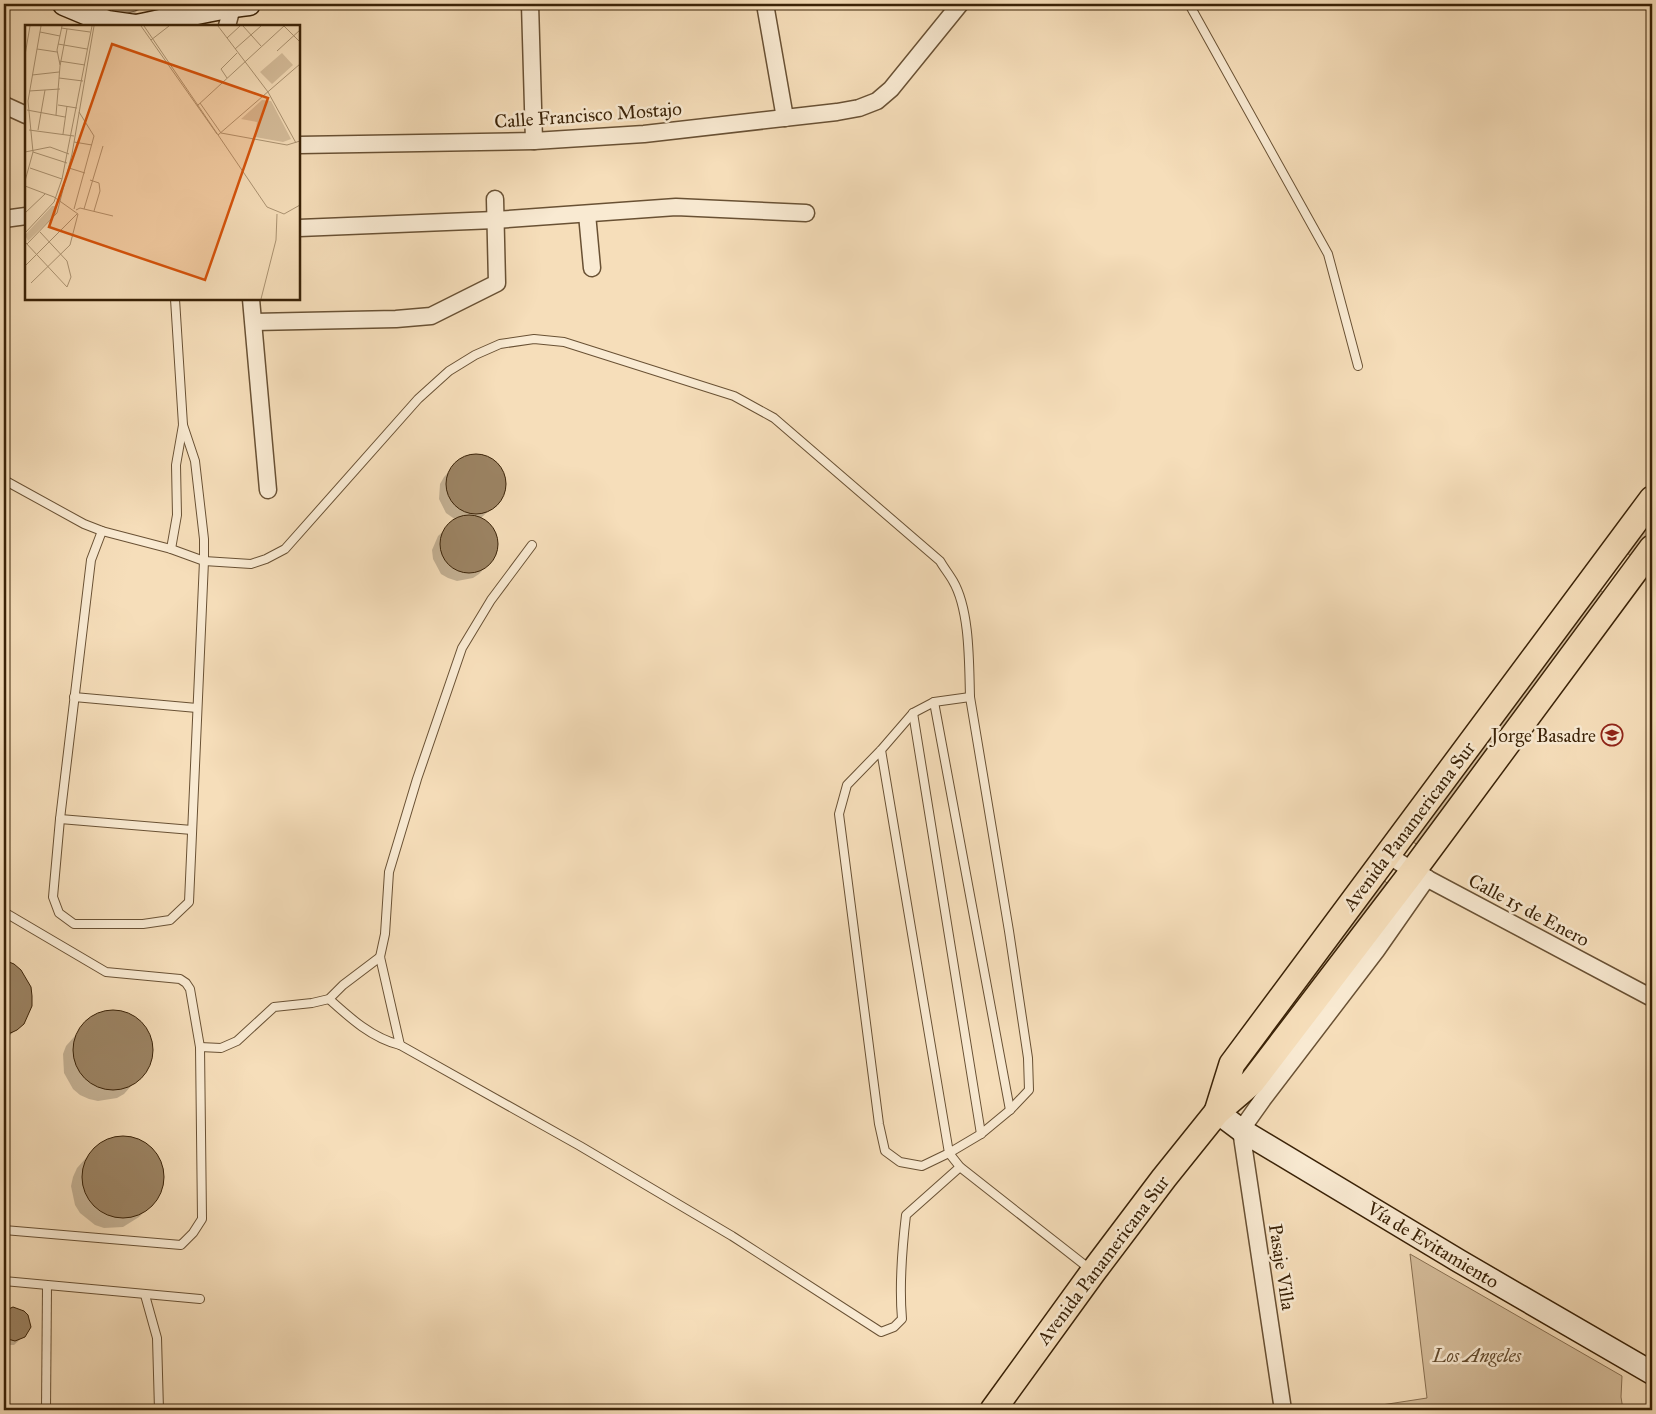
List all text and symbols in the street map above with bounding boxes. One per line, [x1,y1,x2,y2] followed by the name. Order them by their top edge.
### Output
[25,25,300,300] inset map
[494,97,683,133] street label: Calle Francisco Mostajo
[1600,723,1624,747] school or university icon: Jorge Basadre
[1489,724,1596,748] place label: Jorge Basadre
[1337,736,1481,916] street label: Avenida Panamericana Sur
[1465,868,1594,952] street label: Calle 15 de Enero
[1031,1170,1175,1350] street label: Avenida Panamericana Sur
[1362,1196,1503,1293] street label: Vía de Evitamiento
[1264,1222,1300,1313] street label: Pasaje Villa
[1432,1344,1522,1367] park label: Los Angeles

